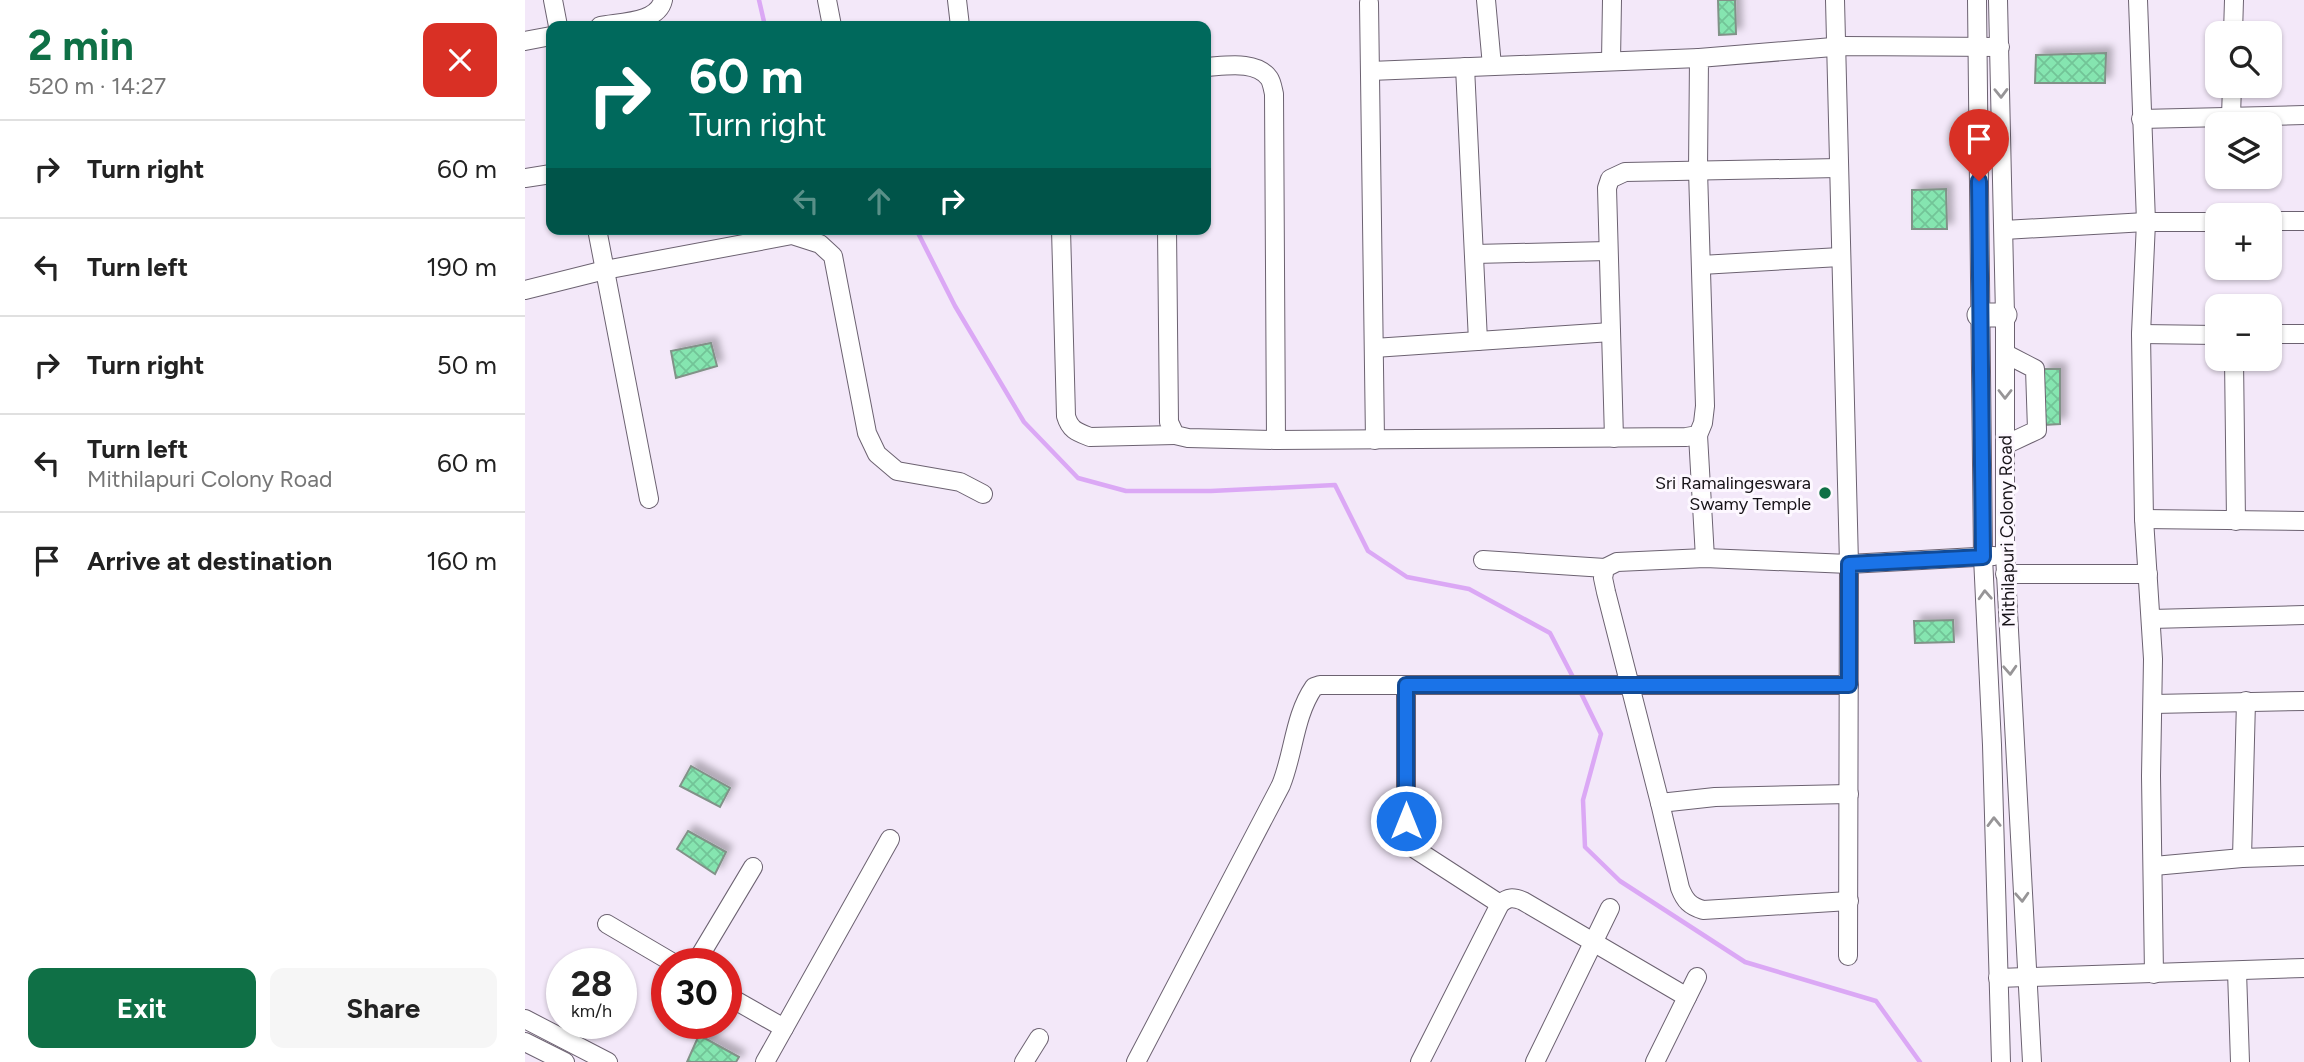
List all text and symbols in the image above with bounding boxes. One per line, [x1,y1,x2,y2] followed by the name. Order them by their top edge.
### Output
[28,20,134,71] text: 2 min
[2205,21,2282,371] map controls
[2205,21,2282,98] button: search
[423,23,497,97] button: close
[689,46,804,105] text: 60 m
[574,49,665,140] icon: right
[28,72,166,100] text: 520 m · 14:27
[1993,88,2009,98] one-way arrow
[689,106,827,144] text: Turn right
[1949,109,2009,181] pin
[2205,112,2282,189] button: layers
[1960,120,1998,158] icon: arrive
[28,150,66,188] icon: right
[87,153,204,185] text: Turn right
[437,153,497,185] text: 60 m
[787,182,825,220] icon: left
[860,182,898,220] icon: ahead
[933,182,971,220] icon: right
[2205,203,2282,280] button: +
[28,248,66,286] icon: left
[87,251,188,283] text: Turn left
[426,251,497,283] text: 190 m
[2205,294,2282,371] button: −
[28,346,66,384] icon: right
[87,349,204,381] text: Turn right
[437,349,497,381] text: 50 m
[1997,389,2013,399] one-way arrow
[87,433,188,465] text: Turn left
[1994,435,2020,627] street label: Mithilapuri Colony Road
[28,444,66,482] icon: left
[437,447,497,479] text: 60 m
[87,465,332,493] text: Mithilapuri Colony Road
[1655,472,1811,515] place label: Sri Ramalingeswara Swamy Temple
[1817,485,1833,501] marker: Sri Ramalingeswara Swamy Temple
[28,542,66,580] icon: arrive
[87,545,332,577] text: Arrive at destination
[426,545,497,577] text: 160 m
[1978,589,1993,600] one-way arrow
[2003,665,2018,676] one-way arrow
[1369,784,1443,858] position arrow
[1986,817,2002,827] one-way arrow
[2015,892,2030,903] one-way arrow
[651,948,742,1039] speed limit sign: 30
[571,963,612,1005] text: 28
[28,968,256,1048] button: Exit
[270,968,497,1048] button: Share
[571,1000,612,1022] text: km/h

